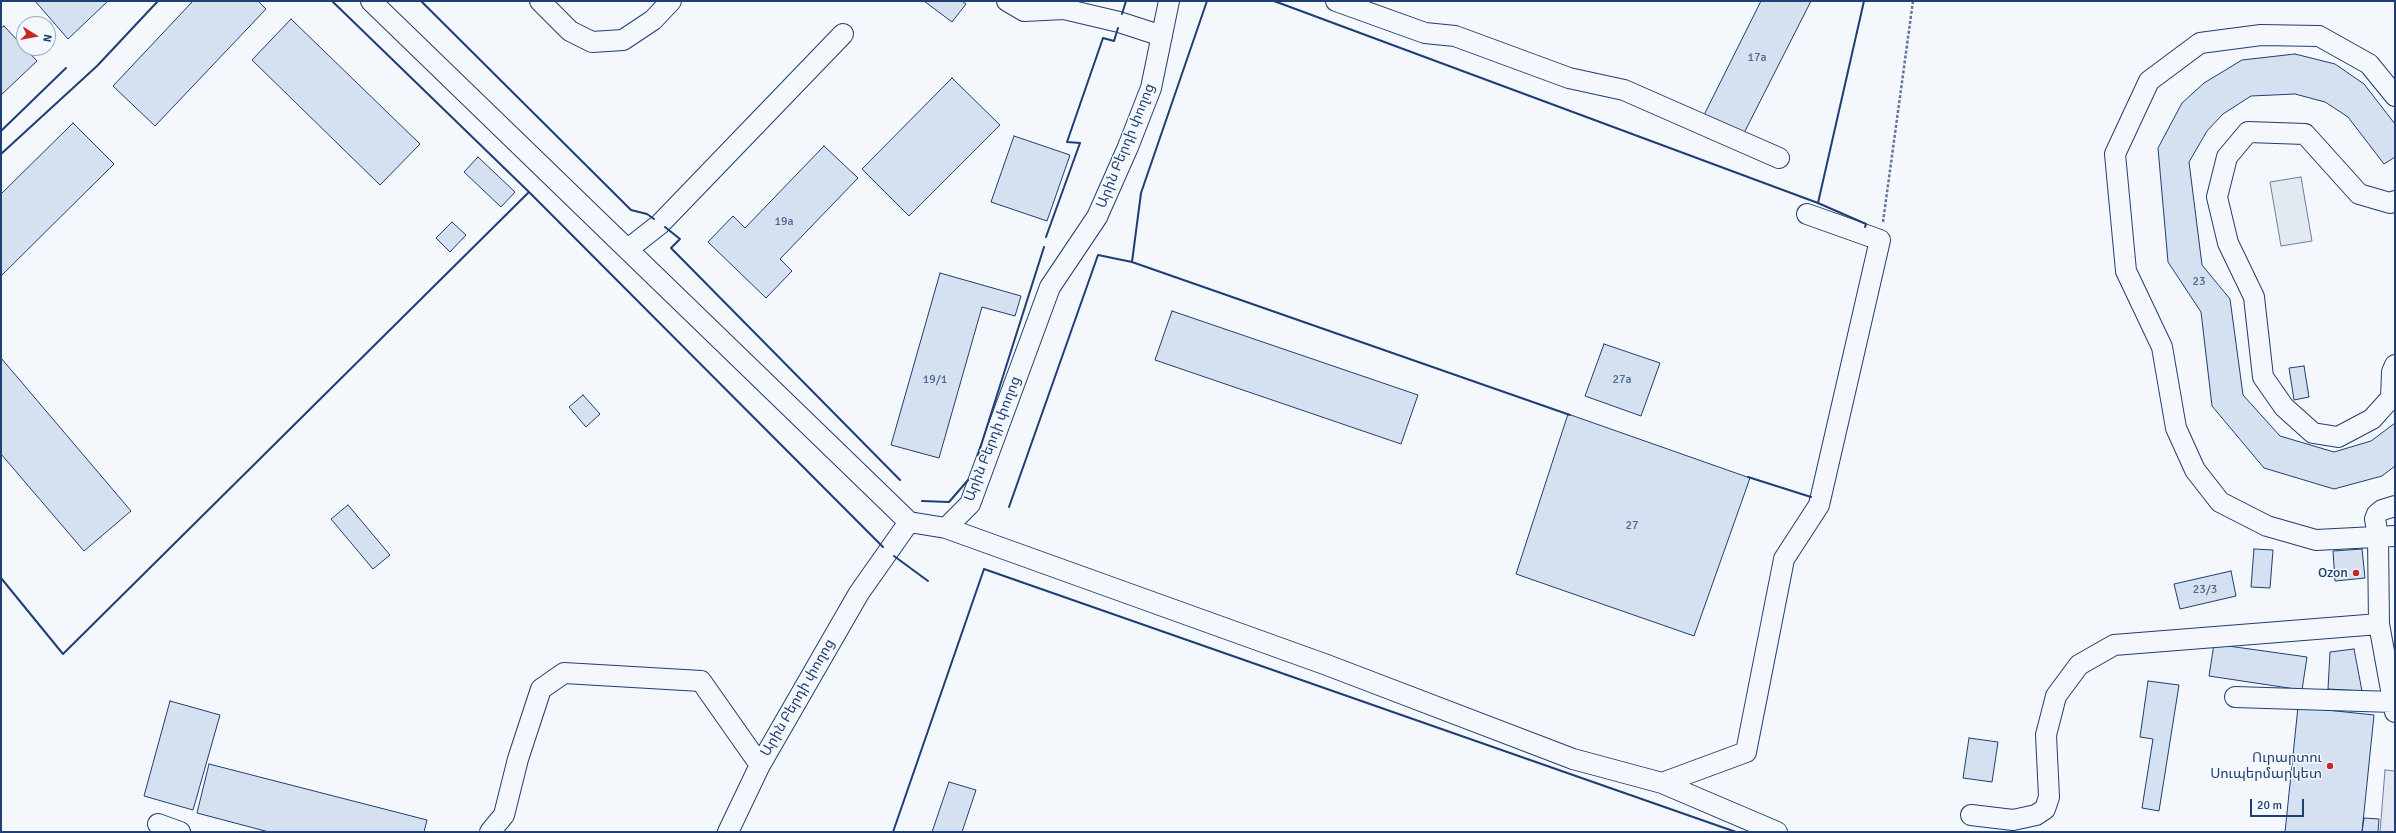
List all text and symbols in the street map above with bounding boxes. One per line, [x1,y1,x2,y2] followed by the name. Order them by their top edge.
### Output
[16,16,56,56] north arrow
[40,33,54,43] text: N
[1747,51,1767,65] house number: 17a
[1093,81,1159,211] street label: Արին Բերդի փողոց
[774,215,794,229] house number: 19a
[2193,275,2205,289] house number: 23
[923,373,947,387] house number: 19/1
[1612,373,1632,387] house number: 27a
[961,374,1025,504] street label: Արին Բերդի փողոց
[1626,519,1638,533] house number: 27
[2318,565,2348,581] place label: Ozon
[2351,568,2361,578] marker: Ozon
[2193,583,2217,597] house number: 23/3
[758,636,838,760] street label: Արին Բերդի փողոց
[2210,750,2322,782] place label: Ուրարտու Սուպերմարկետ
[2325,761,2335,771] marker: Ուրարտու Սուպերմարկետ
[2252,791,2306,817] scale bar
[2257,798,2282,813] text: 20 m

